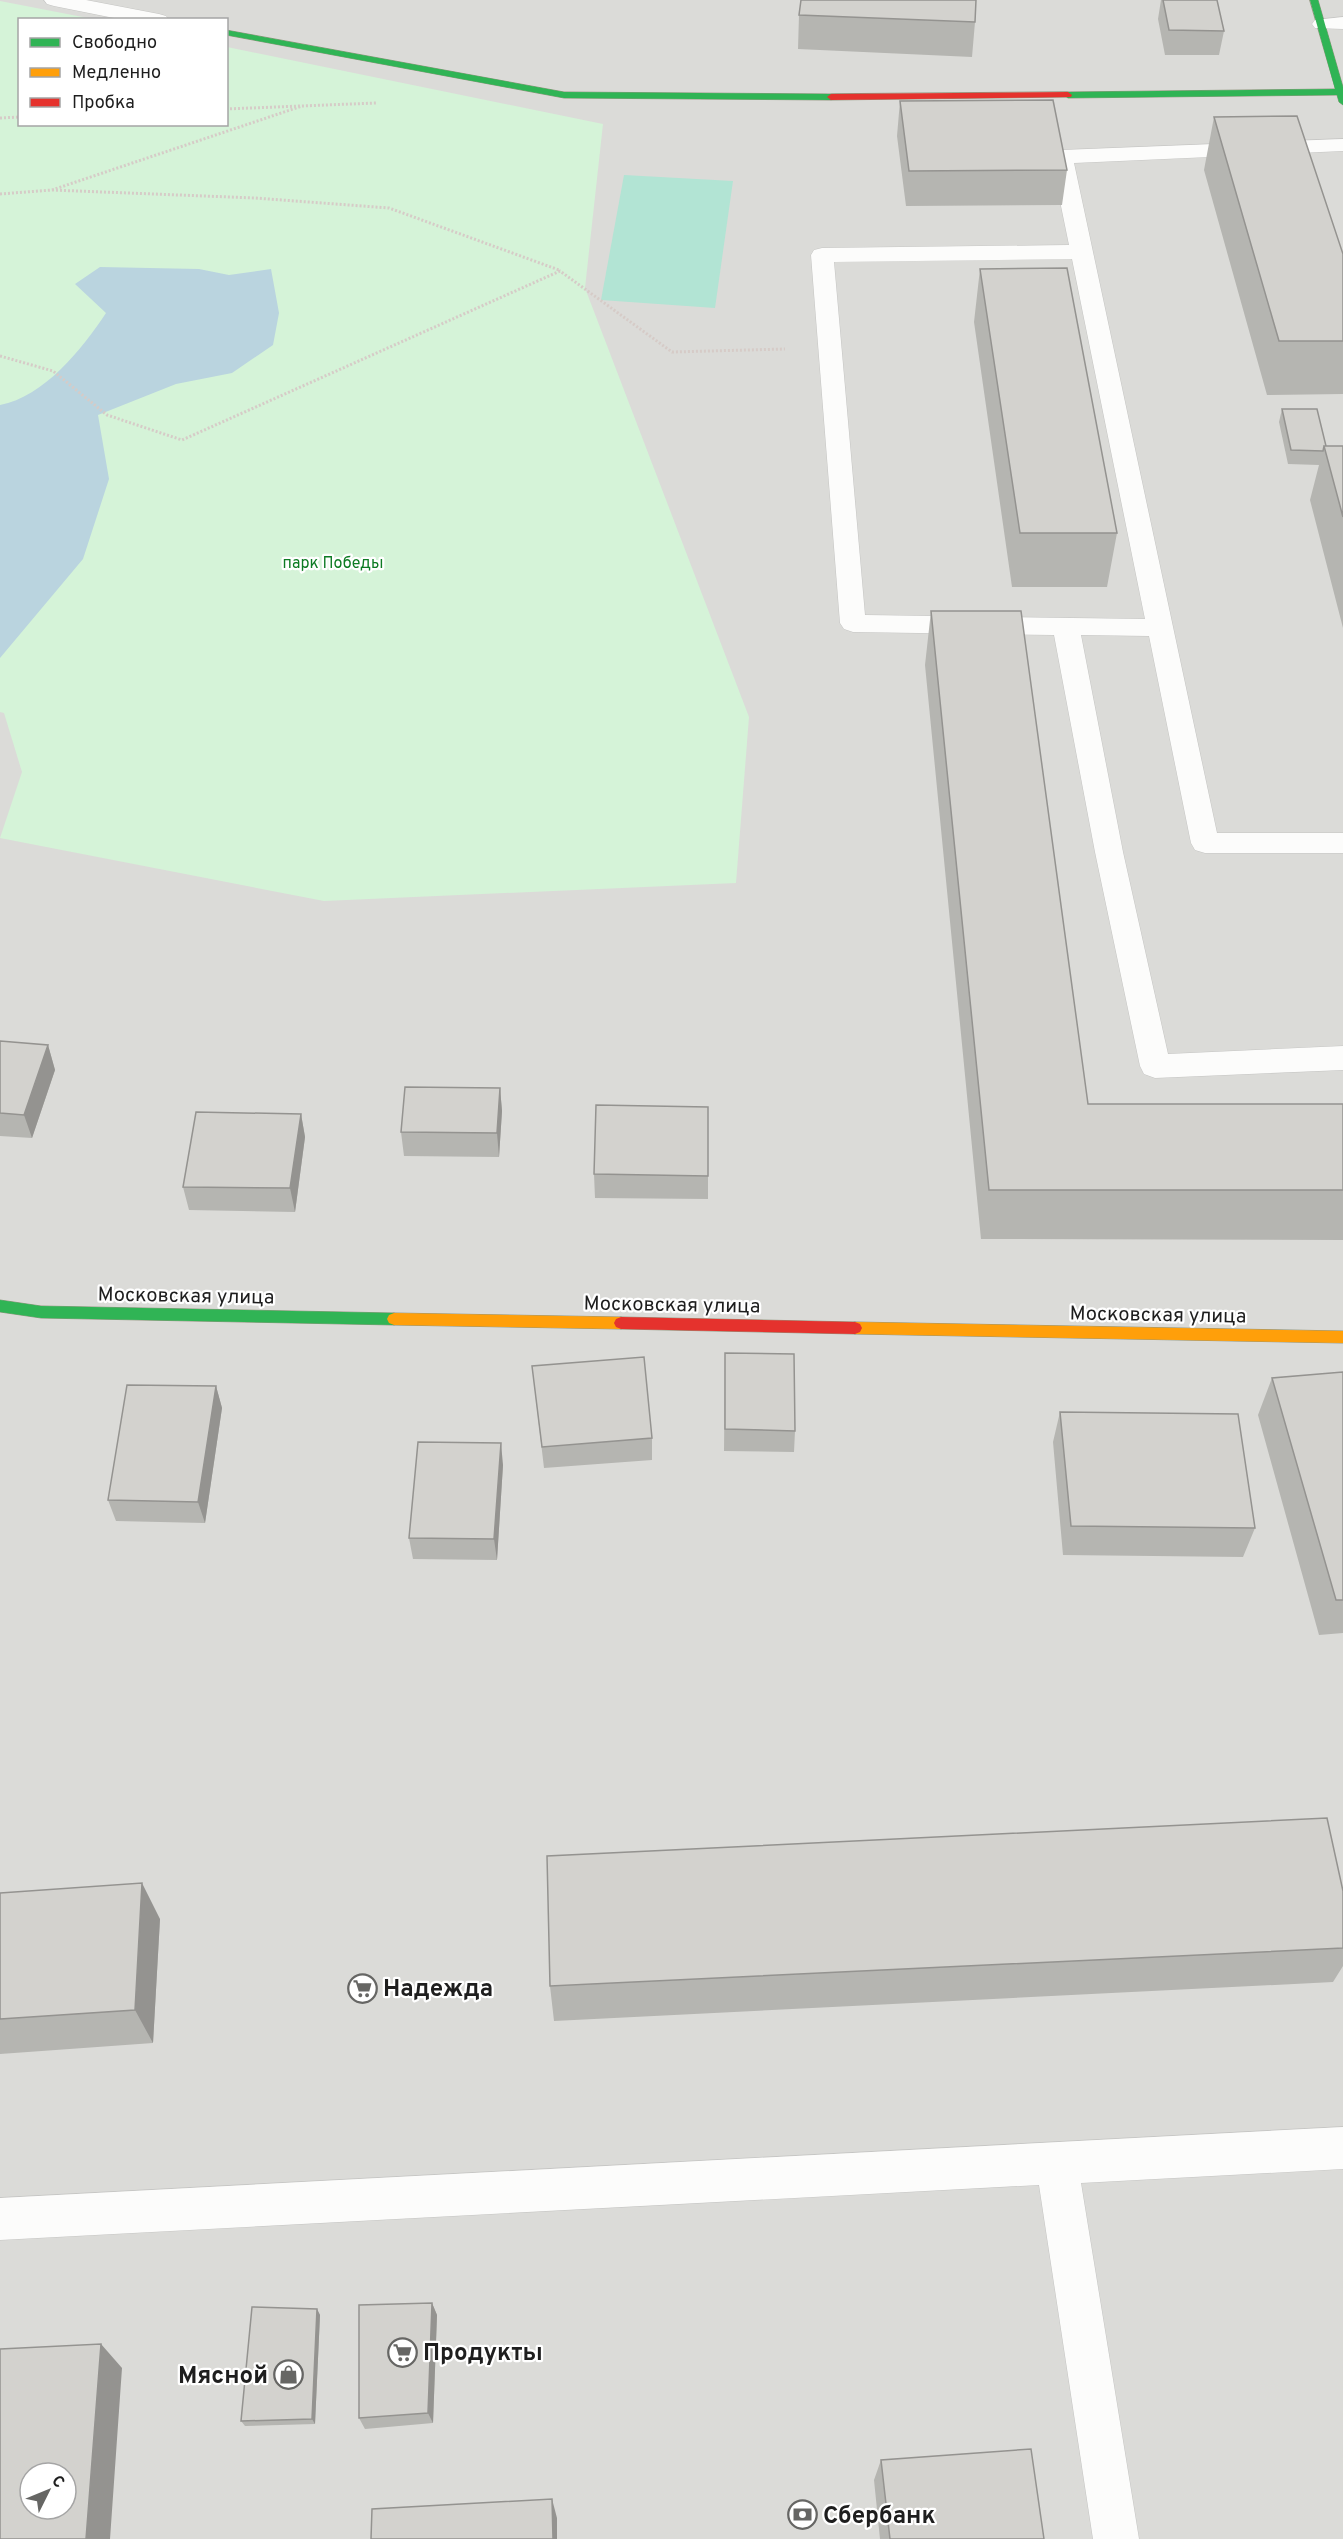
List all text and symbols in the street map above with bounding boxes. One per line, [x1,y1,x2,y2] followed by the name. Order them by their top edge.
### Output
[18,18,228,126] legend
[72,32,157,55] text: Свободно
[72,62,161,85] text: Медленно
[72,92,135,115] text: Пробка
[283,554,383,574] park label: парк Победы
[97,1282,275,1312] street label: Московская улица
[583,1291,761,1321] street label: Московская улица
[1069,1301,1247,1331] street label: Московская улица
[346,1972,378,2004] supermarket icon: Надежда
[383,1975,493,2005] place label: Надежда
[386,2336,418,2368] supermarket icon: Продукты
[423,2339,543,2369] place label: Продукты
[273,2359,305,2391] shop icon: Мясной
[178,2362,268,2392] place label: Мясной
[18,2461,78,2521] north arrow
[47,2472,68,2493] text: С
[786,2499,818,2531] bank icon: Сбербанк
[823,2502,936,2532] place label: Сбербанк

